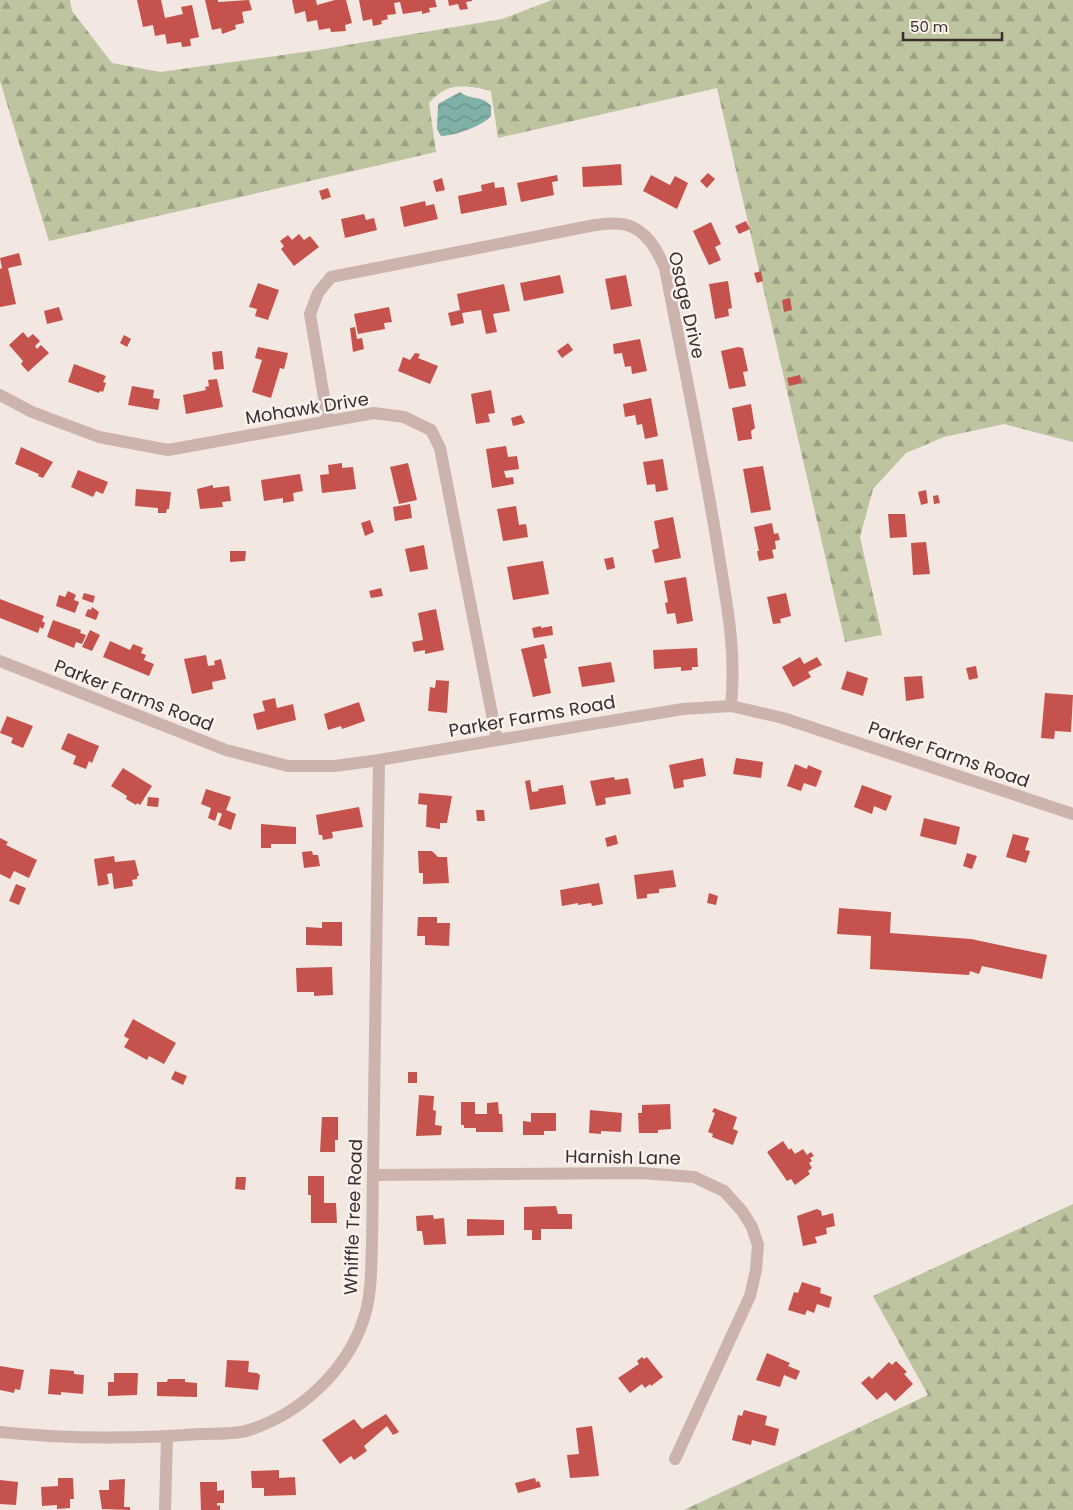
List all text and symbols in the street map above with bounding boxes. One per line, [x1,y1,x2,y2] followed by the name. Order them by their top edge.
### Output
[903,10,1002,42] scale bar
[910,16,948,37] text: 50 m
[663,249,711,361] street label: Osage Drive
[243,386,371,430] street label: Mohawk Drive
[51,653,217,737] street label: Parker Farms Road
[447,689,617,743] street label: Parker Farms Road
[865,715,1033,793] street label: Parker Farms Road
[338,1139,368,1295] street label: Whiffle Tree Road
[565,1143,681,1171] street label: Harnish Lane

